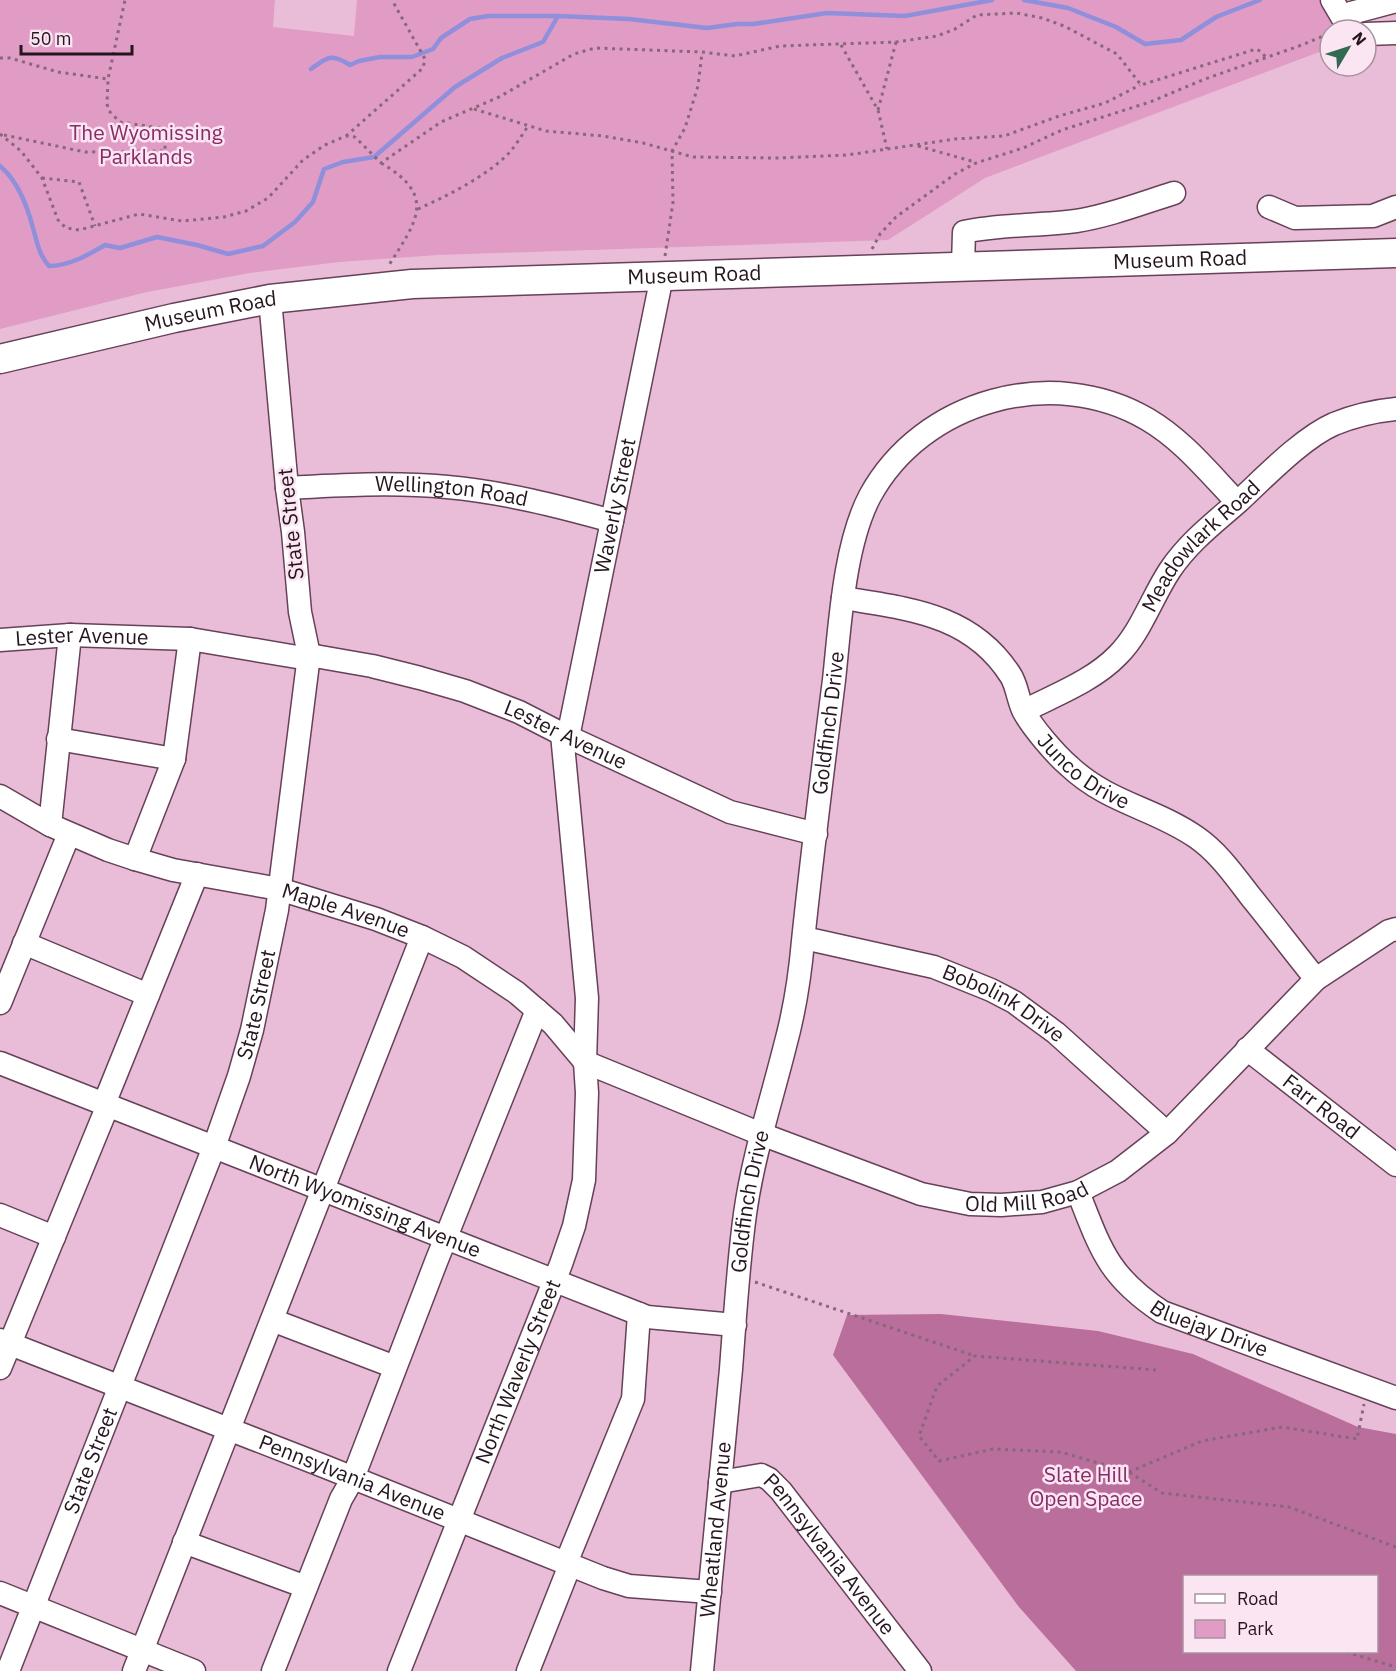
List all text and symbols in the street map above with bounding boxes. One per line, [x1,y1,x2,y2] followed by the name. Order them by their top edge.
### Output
[21,18,132,56] scale bar
[1318,18,1378,78] north arrow
[30,27,72,50] text: 50 m
[1348,28,1371,49] text: N
[69,118,223,170] park label: The Wyomissing Parklands
[1113,243,1248,275] street label: Museum Road
[627,258,762,290] street label: Museum Road
[141,283,278,338] street label: Museum Road
[587,435,642,576] street label: Waverly Street
[270,467,310,581] street label: State Street
[375,469,531,512] street label: Wellington Road
[1134,473,1266,616] street label: Meadowlark Road
[14,620,149,652] street label: Lester Avenue
[805,650,850,796] street label: Goldfinch Drive
[500,693,632,775] street label: Lester Avenue
[1031,727,1134,815] street label: Junco Drive
[279,876,414,944] street label: Maple Avenue
[229,947,281,1063] street label: State Street
[939,957,1072,1048] street label: Bobolink Drive
[1277,1067,1366,1145] street label: Farr Road
[723,1127,775,1274] street label: Goldfinch Drive
[245,1147,485,1263] street label: North Wyomissing Avenue
[965,1174,1093,1218] street label: Old Mill Road
[468,1275,566,1468] street label: North Waverly Street
[1145,1293,1272,1363] street label: Bluejay Drive
[56,1403,123,1518] street label: State Street
[255,1427,450,1526] street label: Pennsylvania Avenue
[692,1440,737,1619] street label: Wheatland Avenue
[1029,1460,1143,1512] park label: Slate Hill Open Space
[758,1466,902,1640] street label: Pennsylvania Avenue
[1183,1575,1378,1653] legend
[1237,1587,1278,1610] text: Road
[1237,1617,1274,1640] text: Park

